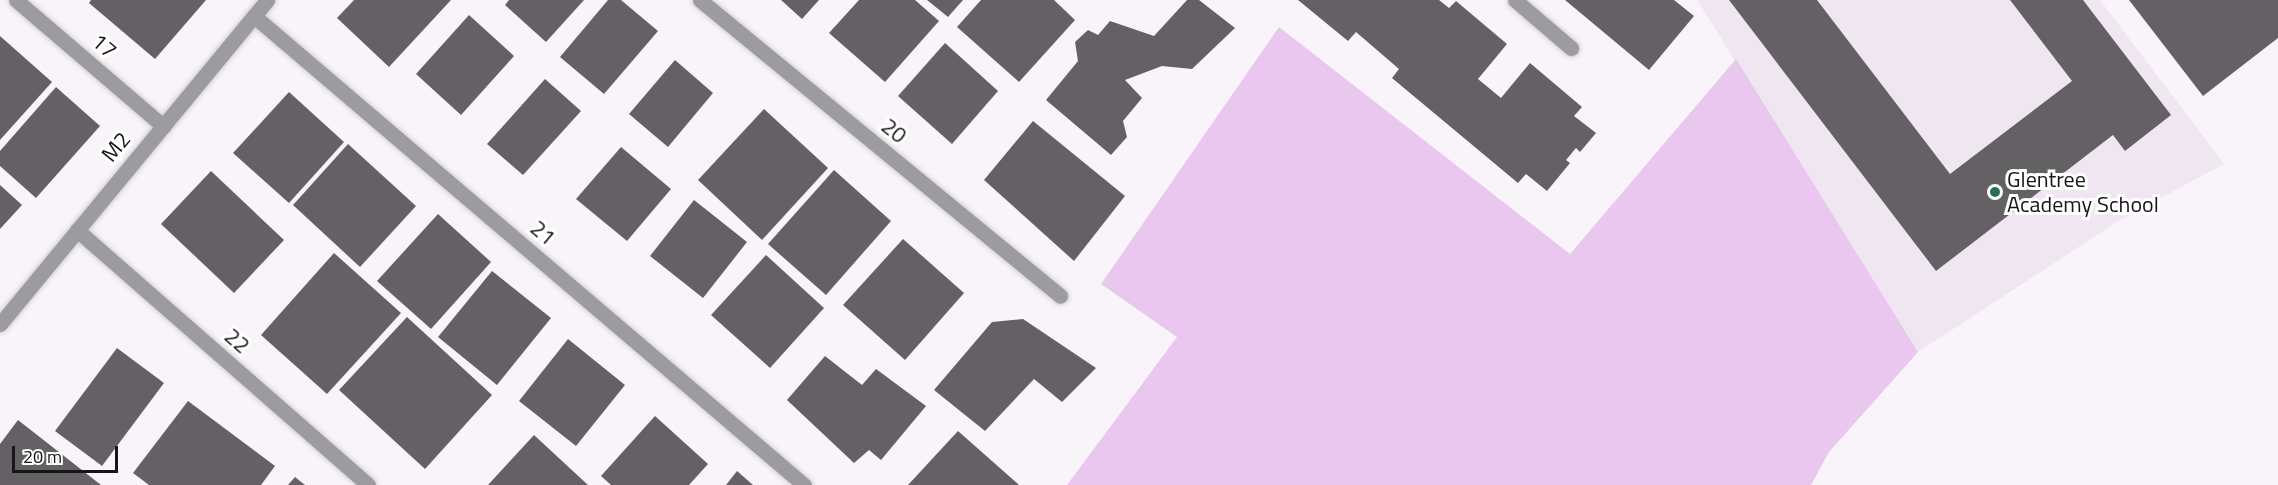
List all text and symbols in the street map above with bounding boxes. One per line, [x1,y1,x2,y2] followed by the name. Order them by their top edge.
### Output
[86,28,122,64] street label: 17
[876,113,912,149] street label: 20
[96,127,136,167] street label: M2
[2007,166,2159,218] place label: Glentree Academy School
[1988,185,2002,199] marker: Glentree Academy School
[525,215,561,251] street label: 21
[219,323,255,359] street label: 22
[15,434,122,472] scale bar
[23,443,62,470] text: 20 m

